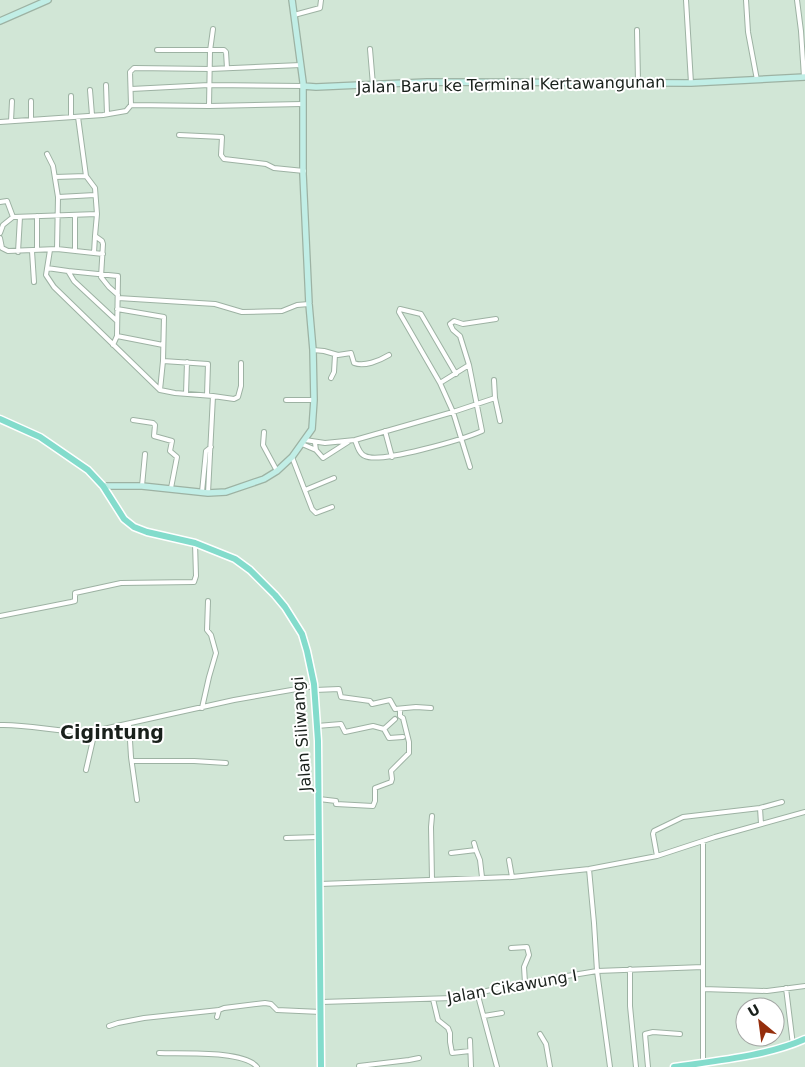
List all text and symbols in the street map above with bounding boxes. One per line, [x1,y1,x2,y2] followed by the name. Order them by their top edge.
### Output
[356,72,665,97] street label: Jalan Baru ke Terminal Kertawangunan
[288,676,315,793] street label: Jalan Siliwangi
[60,721,164,743] district label: Cigintung
[445,966,579,1007] street label: Jalan Cikawung I
[735,997,785,1047] north arrow
[745,1001,763,1020] text: U

